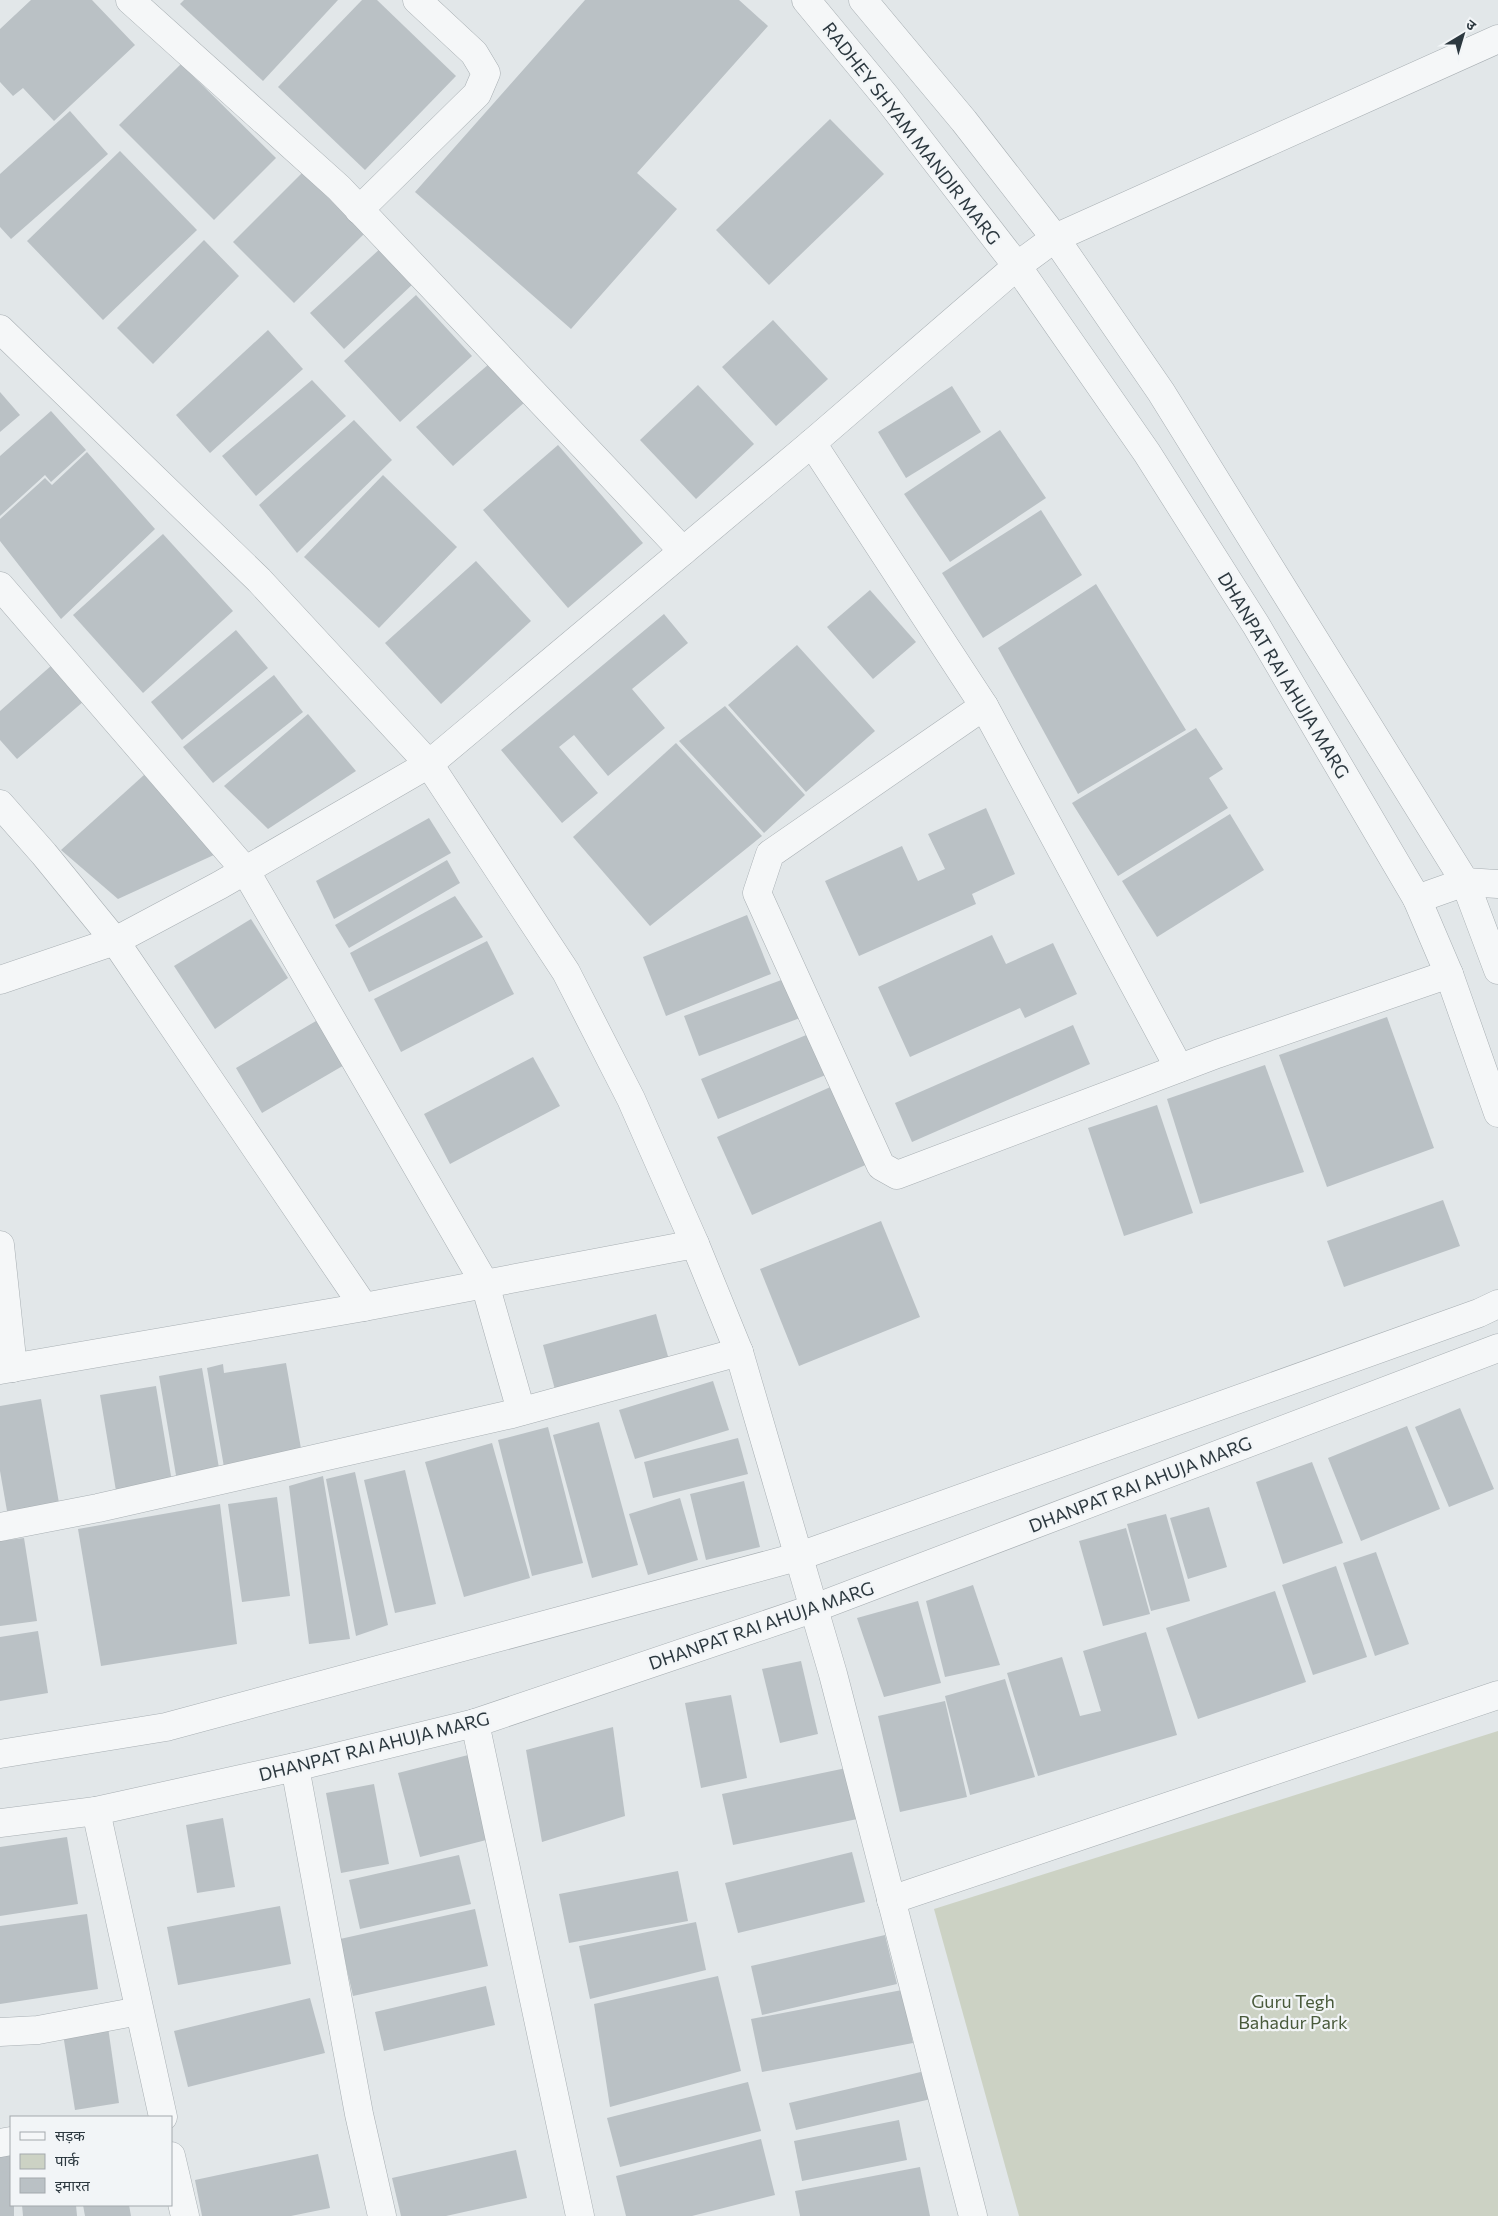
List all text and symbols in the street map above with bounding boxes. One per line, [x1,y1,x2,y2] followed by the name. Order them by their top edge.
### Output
[1438,10,1488,60] north arrow
[1463,15,1480,34] text: उ
[818,17,1006,249] street label: RADHEY SHYAM MANDIR MARG
[1214,568,1354,782] street label: DHANPAT RAI AHUJA MARG
[1026,1431,1254,1537] street label: DHANPAT RAI AHUJA MARG
[646,1576,876,1674] street label: DHANPAT RAI AHUJA MARG
[257,1707,491,1785] street label: DHANPAT RAI AHUJA MARG
[1238,1990,1348,2033] park label: Guru Tegh Bahadur Park
[10,2116,172,2206] legend
[55,2126,85,2144] text: सड़क
[55,2151,79,2169] text: पार्क
[55,2176,90,2194] text: इमारत

